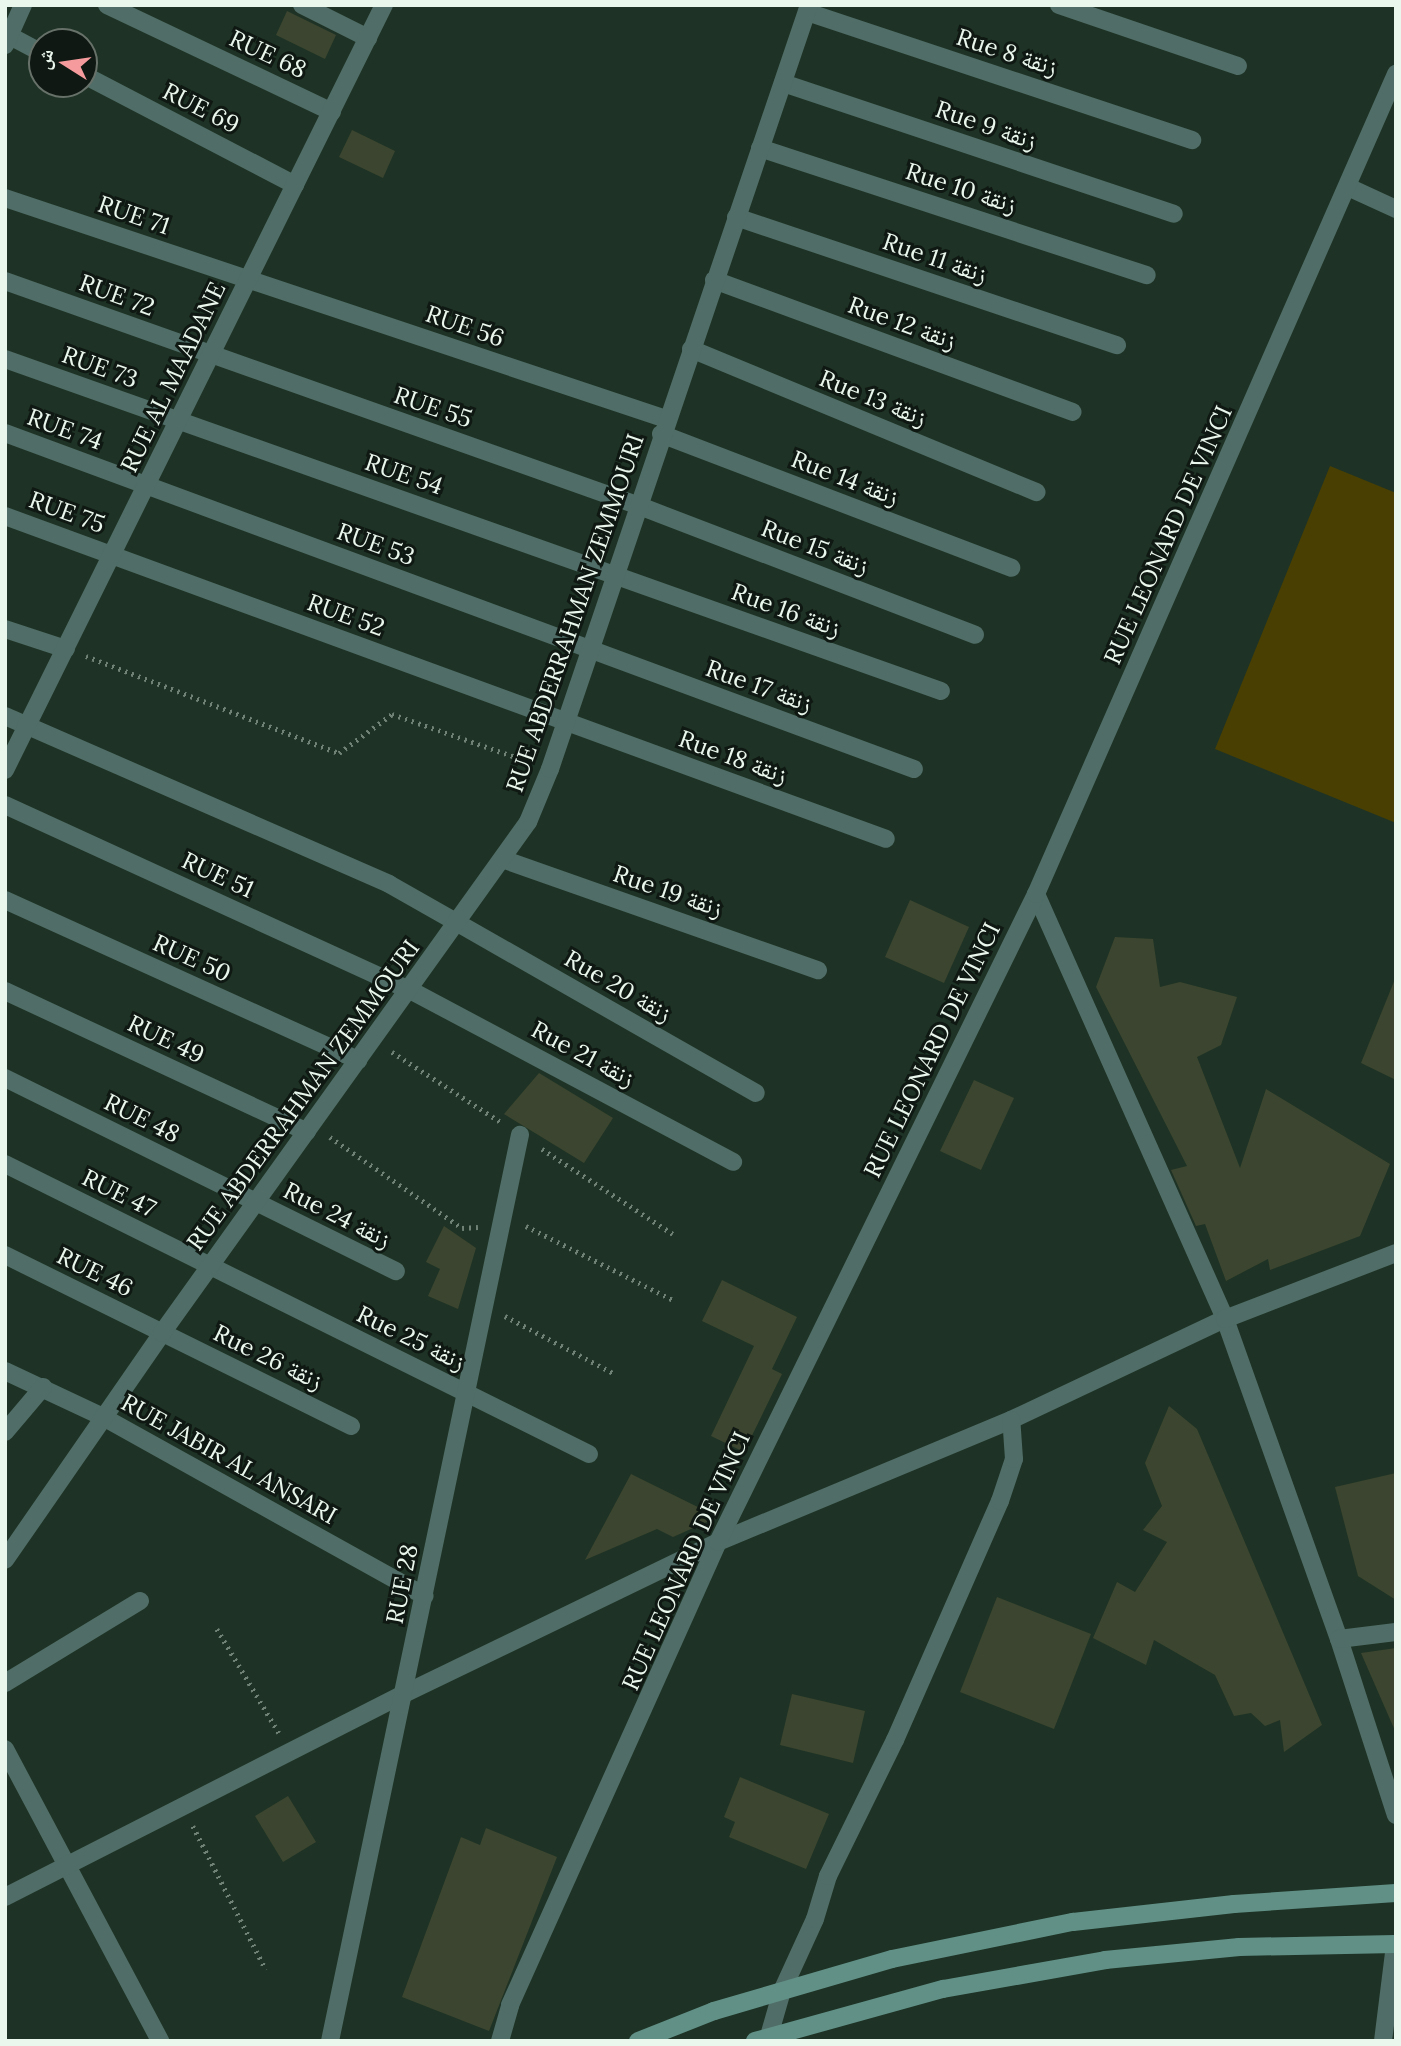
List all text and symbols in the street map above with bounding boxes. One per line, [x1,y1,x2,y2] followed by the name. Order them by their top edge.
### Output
[953,22,1061,82] street label: Rue 8 زنقة
[225,24,311,84] street label: RUE 68
[28,28,98,98] north arrow
[31,47,58,71] text: ش
[158,77,244,139] street label: RUE 69
[932,94,1040,156] street label: Rue 9 زنقة
[902,157,1020,219] street label: Rue 10 زنقة
[94,189,174,241] street label: RUE 71
[879,227,991,289] street label: Rue 11 زنقة
[75,268,159,322] street label: RUE 72
[114,277,232,477] street label: RUE AL MAADANE
[844,290,960,356] street label: Rue 12 زنقة
[422,299,508,353] street label: RUE 56
[58,340,142,394] street label: RUE 73
[815,363,931,433] street label: Rue 13 زنقة
[390,380,476,434] street label: RUE 55
[1098,401,1238,669] street label: RUE LEONARD DE VINCI
[23,402,107,456] street label: RUE 74
[500,430,650,796] street label: RUE ABDERRAHMAN ZEMMOURI
[787,444,903,512] street label: Rue 14 زنقة
[361,447,447,501] street label: RUE 54
[25,485,109,539] street label: RUE 75
[757,513,873,581] street label: Rue 15 زنقة
[333,517,419,571] street label: RUE 53
[728,577,844,643] street label: Rue 16 زنقة
[303,588,389,642] street label: RUE 52
[702,654,816,718] street label: Rue 17 زنقة
[675,724,791,790] street label: Rue 18 زنقة
[177,846,259,904] street label: RUE 51
[610,859,726,923] street label: Rue 19 زنقة
[858,918,1006,1182] street label: RUE LEONARD DE VINCI
[149,928,235,988] street label: RUE 50
[181,934,425,1256] street label: RUE ABDERRAHMAN ZEMMOURI
[559,944,677,1028] street label: Rue 20 زنقة
[123,1009,209,1069] street label: RUE 49
[527,1015,639,1093] street label: Rue 21 زنقة
[99,1087,185,1149] street label: RUE 48
[78,1163,160,1223] street label: RUE 47
[279,1176,395,1254] street label: Rue 24 زنقة
[52,1241,138,1303] street label: RUE 46
[352,1299,470,1377] street label: Rue 25 زنقة
[209,1318,327,1396] street label: Rue 26 زنقة
[116,1388,342,1530] street label: RUE JABIR AL ANSARI
[616,1427,756,1695] street label: RUE LEONARD DE VINCI
[380,1542,424,1626] street label: RUE 28

